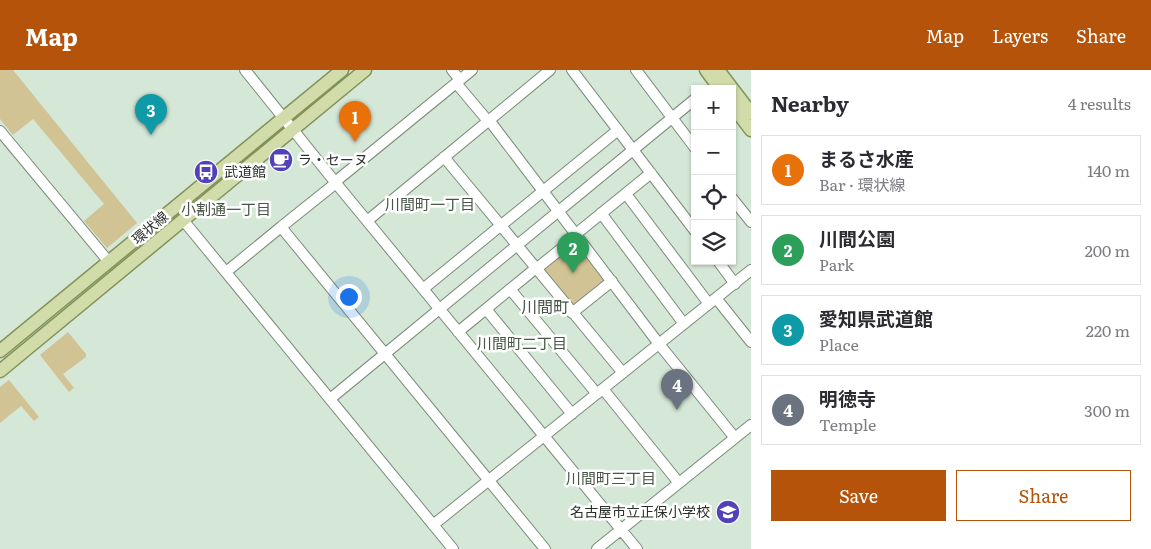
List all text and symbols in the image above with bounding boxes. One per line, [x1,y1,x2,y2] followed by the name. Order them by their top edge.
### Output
[25,18,78,53] text: Map
[926,22,964,49] text: Map
[992,22,1048,49] text: Layers
[1076,22,1126,49] text: Share
[691,85,736,265] map controls
[691,85,736,130] button: +
[771,87,849,118] text: Nearby
[1068,91,1131,115] text: 4 results
[135,94,167,135] pin: 3
[339,101,371,142] pin: 1
[691,130,736,175] button: −
[819,144,914,172] text: まるさ水産
[268,147,294,173] cafe icon: ラ・セーヌ
[298,149,368,169] place label: ラ・セーヌ
[785,158,791,182] text: 1
[1087,158,1130,182] text: 140 m
[193,159,219,185] bus stop icon: 武道館
[224,161,266,181] place label: 武道館
[819,172,905,196] text: Bar · 環状線
[691,175,736,220] button: locate
[385,192,475,215] district label: 川間町一丁目
[181,197,271,220] district label: 小割通一丁目
[127,206,172,248] street label: 環状線
[691,220,736,265] button: layers
[819,224,895,252] text: 川間公園
[557,232,589,273] pin: 2
[784,238,792,262] text: 2
[1085,238,1130,262] text: 200 m
[819,252,854,276] text: Park
[336,284,362,310] your location
[521,294,569,318] district label: 川間町
[819,304,933,332] text: 愛知県武道館
[784,318,792,342] text: 3
[1086,318,1130,342] text: 220 m
[477,331,567,354] district label: 川間町二丁目
[819,332,859,356] text: Place
[661,369,693,410] pin: 4
[819,384,876,412] text: 明徳寺
[783,398,793,422] text: 4
[1084,398,1130,422] text: 300 m
[819,412,876,436] text: Temple
[566,466,656,489] district label: 川間町三丁目
[771,470,946,521] button: Save
[956,470,1131,521] button: Share
[715,499,741,525] school or university icon: 名古屋市立正保小学校
[570,501,710,521] place label: 名古屋市立正保小学校

